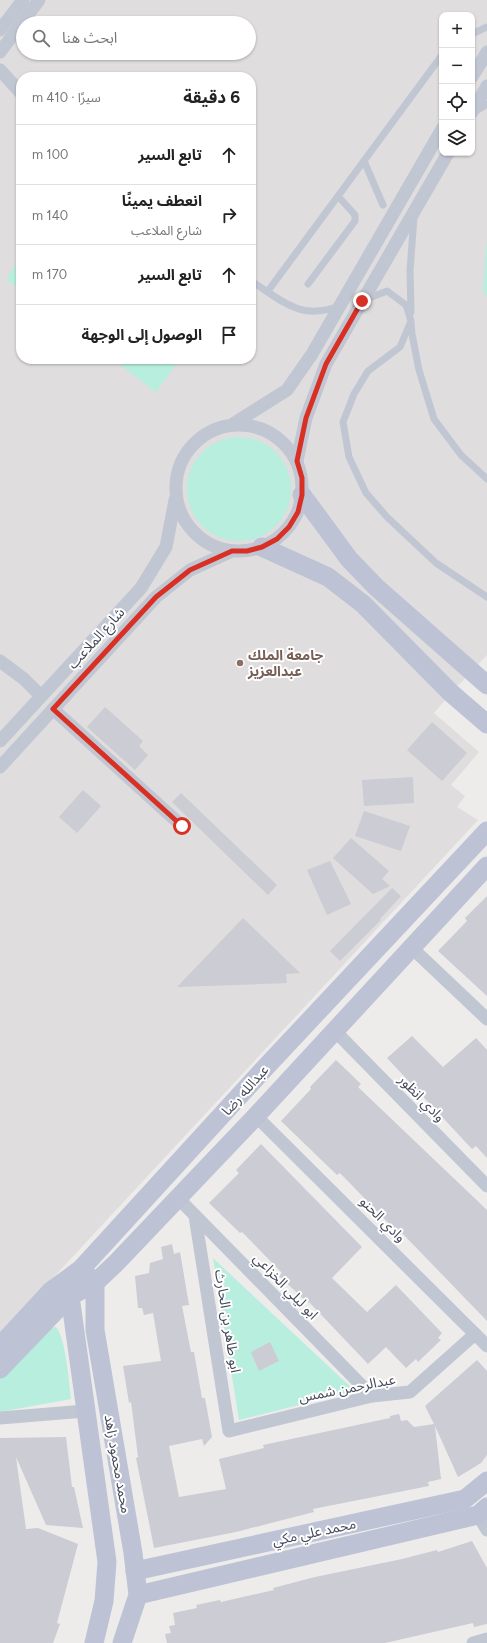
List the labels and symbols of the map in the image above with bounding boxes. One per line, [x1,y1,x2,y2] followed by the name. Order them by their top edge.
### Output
[353,292,371,310] route end
[64,604,130,674] street label: شارع الملاعب
[247,647,324,680] place label: جامعة الملك عبدالعزيز
[235,658,245,668] marker: جامعة الملك عبدالعزيز
[173,817,191,835] route start
[218,1062,272,1119] street label: عبدالله رضا
[393,1070,448,1127] street label: وادي انظور
[355,1193,409,1247] street label: وادي الحنو
[248,1250,322,1325] street label: ابو ليلي الخزاعي
[211,1268,244,1374] street label: ابو طاهر بن الحارث
[297,1371,397,1406] street label: عبدالرحمن شمس
[100,1413,135,1515] street label: محمد محمود زاهد
[271,1515,358,1552] street label: محمد علي مكي

